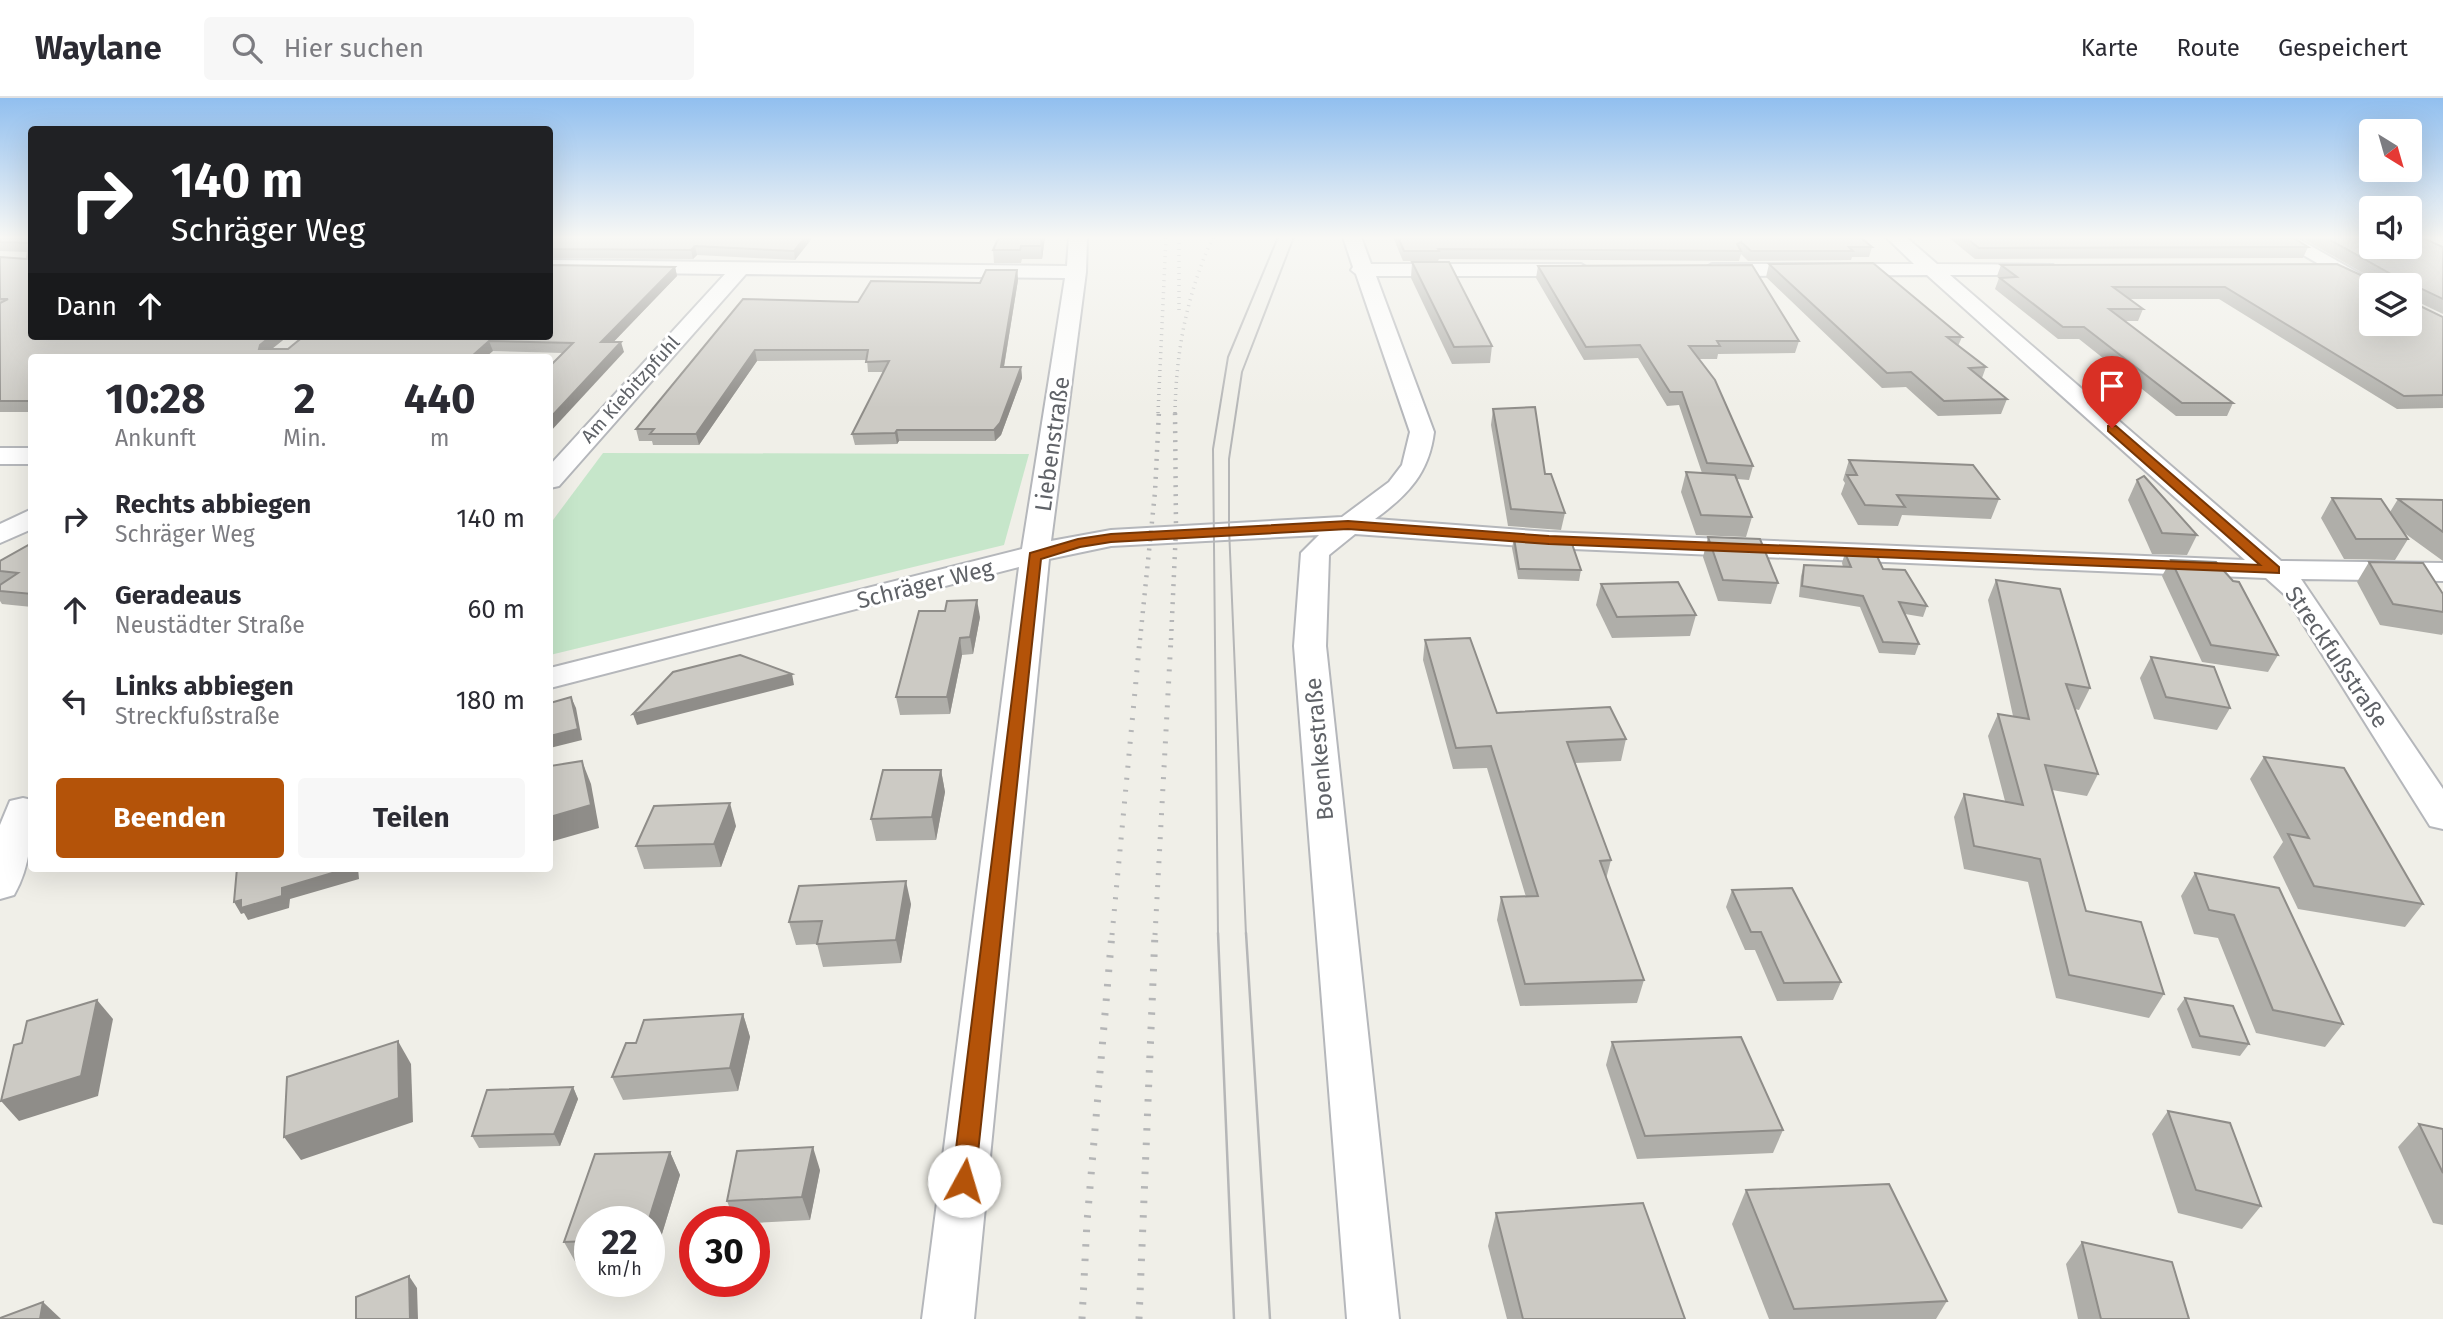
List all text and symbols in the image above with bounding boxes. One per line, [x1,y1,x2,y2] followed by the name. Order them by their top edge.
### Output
[204,17,694,80] search box
[35,28,162,68] text: Waylane
[228,29,266,67] icon: search
[284,33,424,64] text: Hier suchen
[2081,34,2138,62] text: Karte
[2176,34,2240,62] text: Route
[2278,34,2408,62] text: Gespeichert
[2359,119,2422,182] north arrow
[2359,119,2422,336] map controls
[171,151,303,210] text: 140 m
[56,154,147,245] icon: right
[2359,196,2422,259] button: sound
[171,211,365,249] text: Schräger Weg
[2359,273,2422,336] button: layers
[131,287,169,325] icon: ahead
[56,291,117,322] text: Dann
[576,331,685,448] street label: Am Kiebitzpfuhl
[2082,356,2142,428] pin
[2093,367,2131,405] icon: arrive
[105,374,206,424] text: 10:28
[294,374,315,424] text: 2
[404,374,476,424] text: 440
[1029,375,1075,513] street label: Liebenstraße
[115,424,196,452] text: Ankunft
[283,424,326,452] text: Min.
[430,424,450,452] text: m
[115,489,311,520] text: Rechts abbiegen
[56,500,94,538] icon: right
[456,503,525,534] text: 140 m
[115,520,255,548] text: Schräger Weg
[854,554,996,614] street label: Schräger Weg
[115,580,241,611] text: Geradeaus
[2279,581,2395,733] street label: Streckfußstraße
[56,591,94,629] icon: ahead
[467,594,525,625] text: 60 m
[115,611,305,639] text: Neustädter Straße
[115,671,294,702] text: Links abbiegen
[1299,676,1339,822] street label: Boenkestraße
[56,682,94,720] icon: left
[456,685,525,716] text: 180 m
[115,702,280,730] text: Streckfußstraße
[56,778,284,858] button: Beenden
[298,778,525,858] button: Teilen
[927,1144,1001,1218] position arrow
[679,1206,770,1297] speed limit sign: 30
[601,1221,638,1263] text: 22
[597,1258,642,1280] text: km/h

